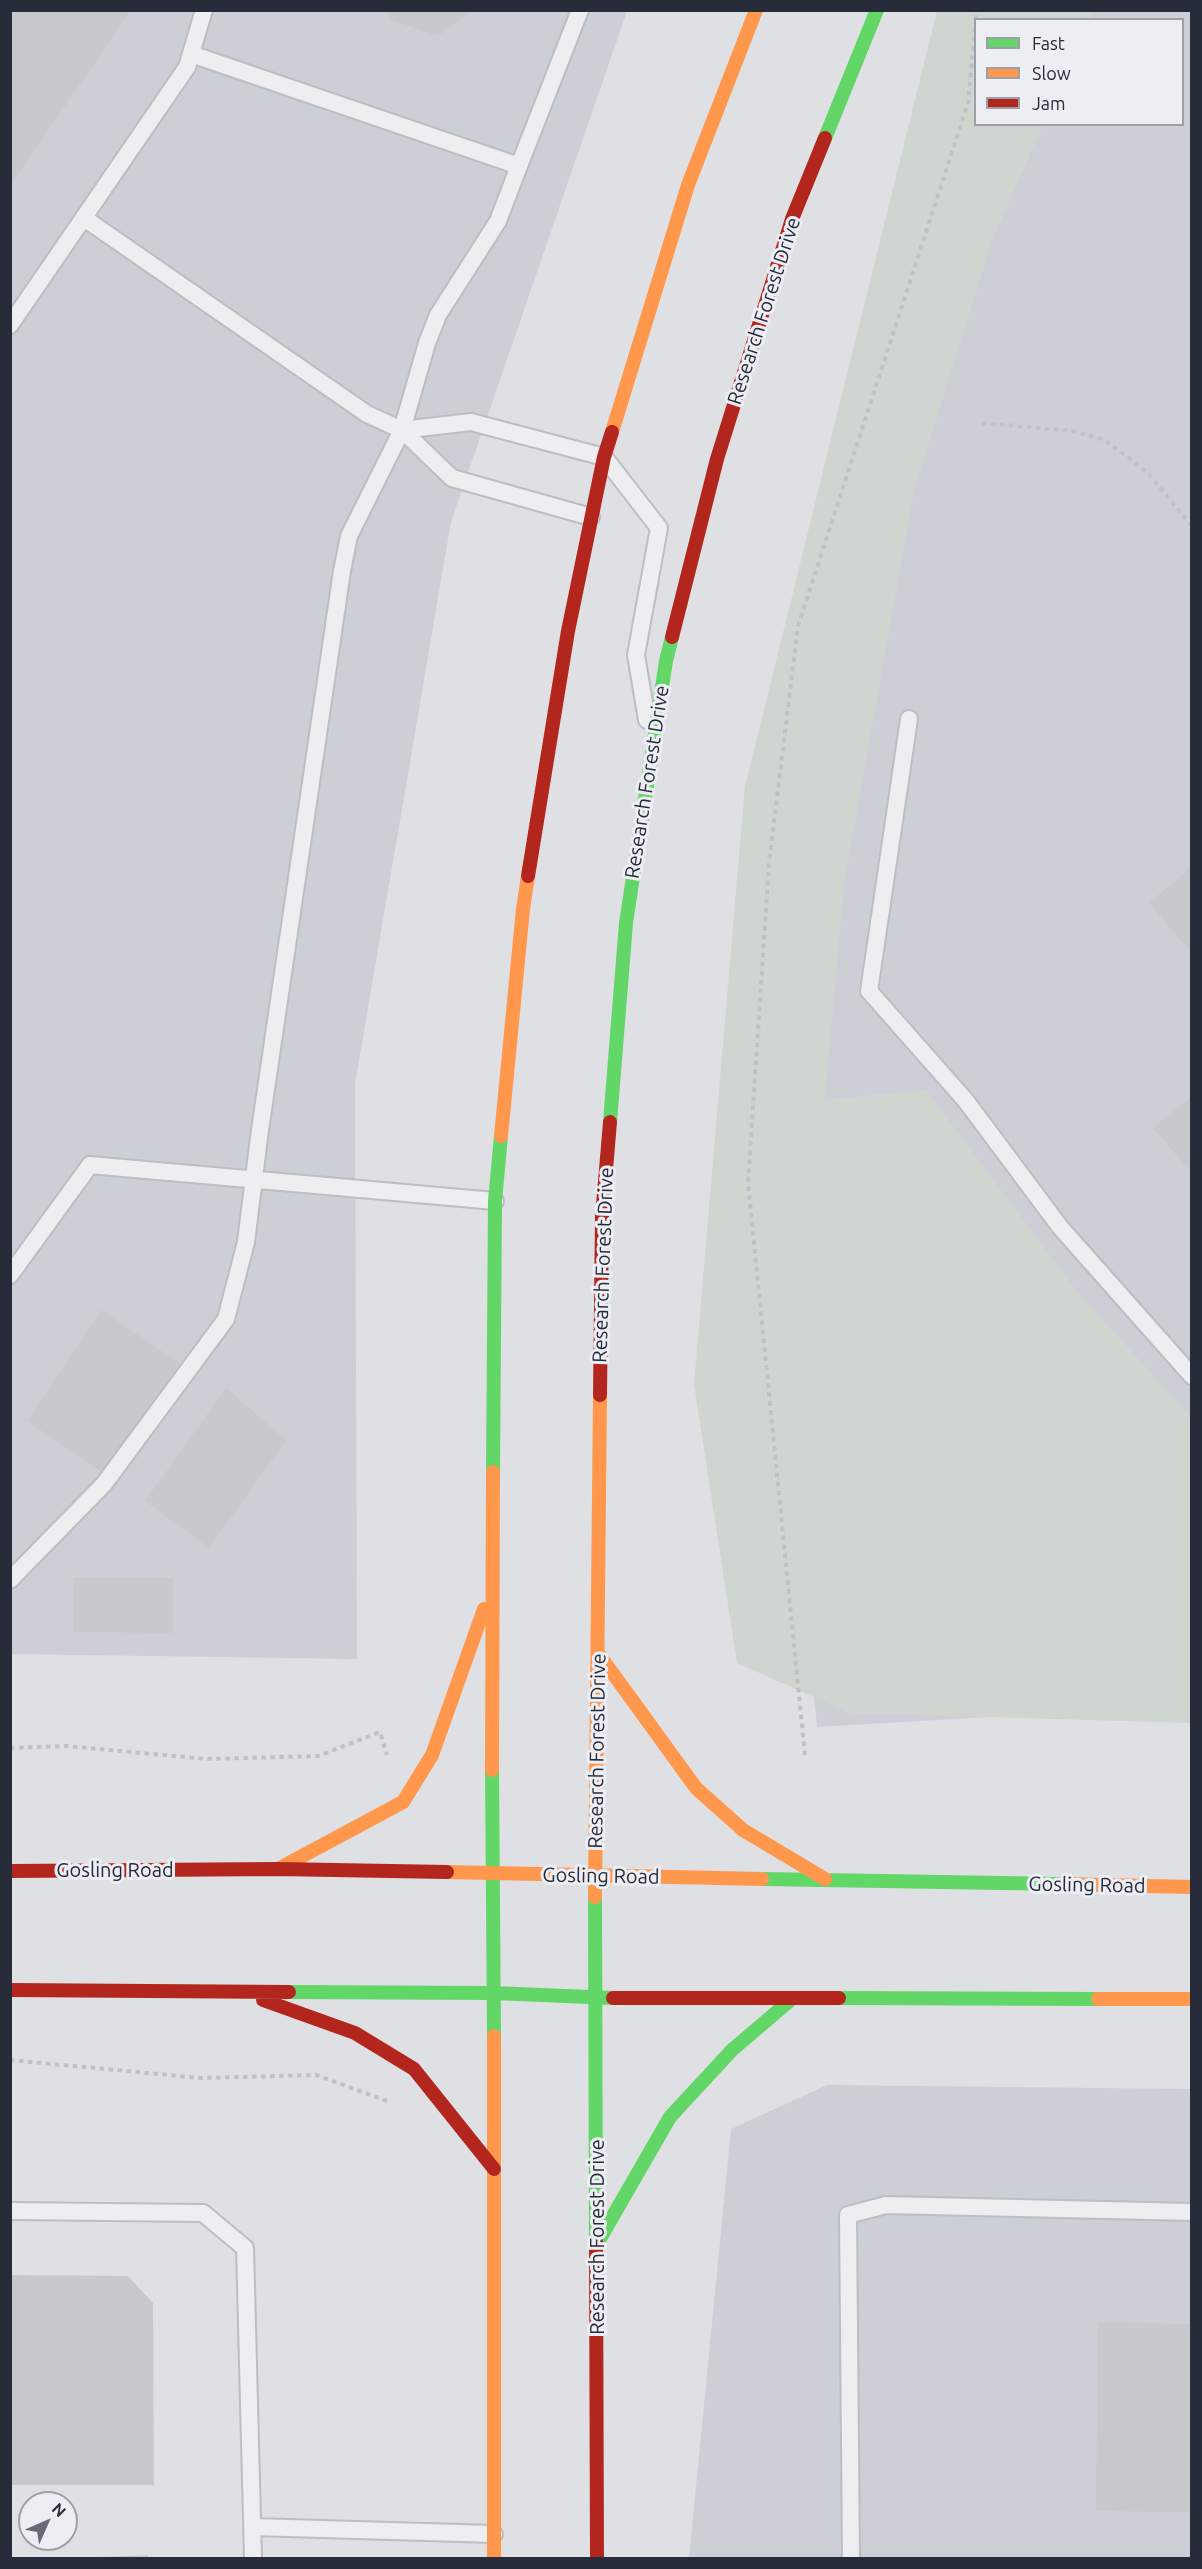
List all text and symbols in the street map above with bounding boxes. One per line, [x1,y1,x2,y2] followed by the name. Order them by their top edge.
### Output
[974,18,1184,126] legend
[1032,33,1065,53] text: Fast
[1032,63,1071,83] text: Slow
[1032,93,1066,113] text: Jam
[722,214,806,408] street label: Research Forest Drive
[620,684,674,880] street label: Research Forest Drive
[588,1167,618,1363] street label: Research Forest Drive
[583,1653,611,1849] street label: Research Forest Drive
[56,1858,174,1882] street label: Gosling Road
[542,1863,660,1889] street label: Gosling Road
[1028,1872,1146,1898] street label: Gosling Road
[585,2139,609,2335] street label: Research Forest Drive
[18,2491,78,2551] north arrow
[49,2499,70,2520] text: N

